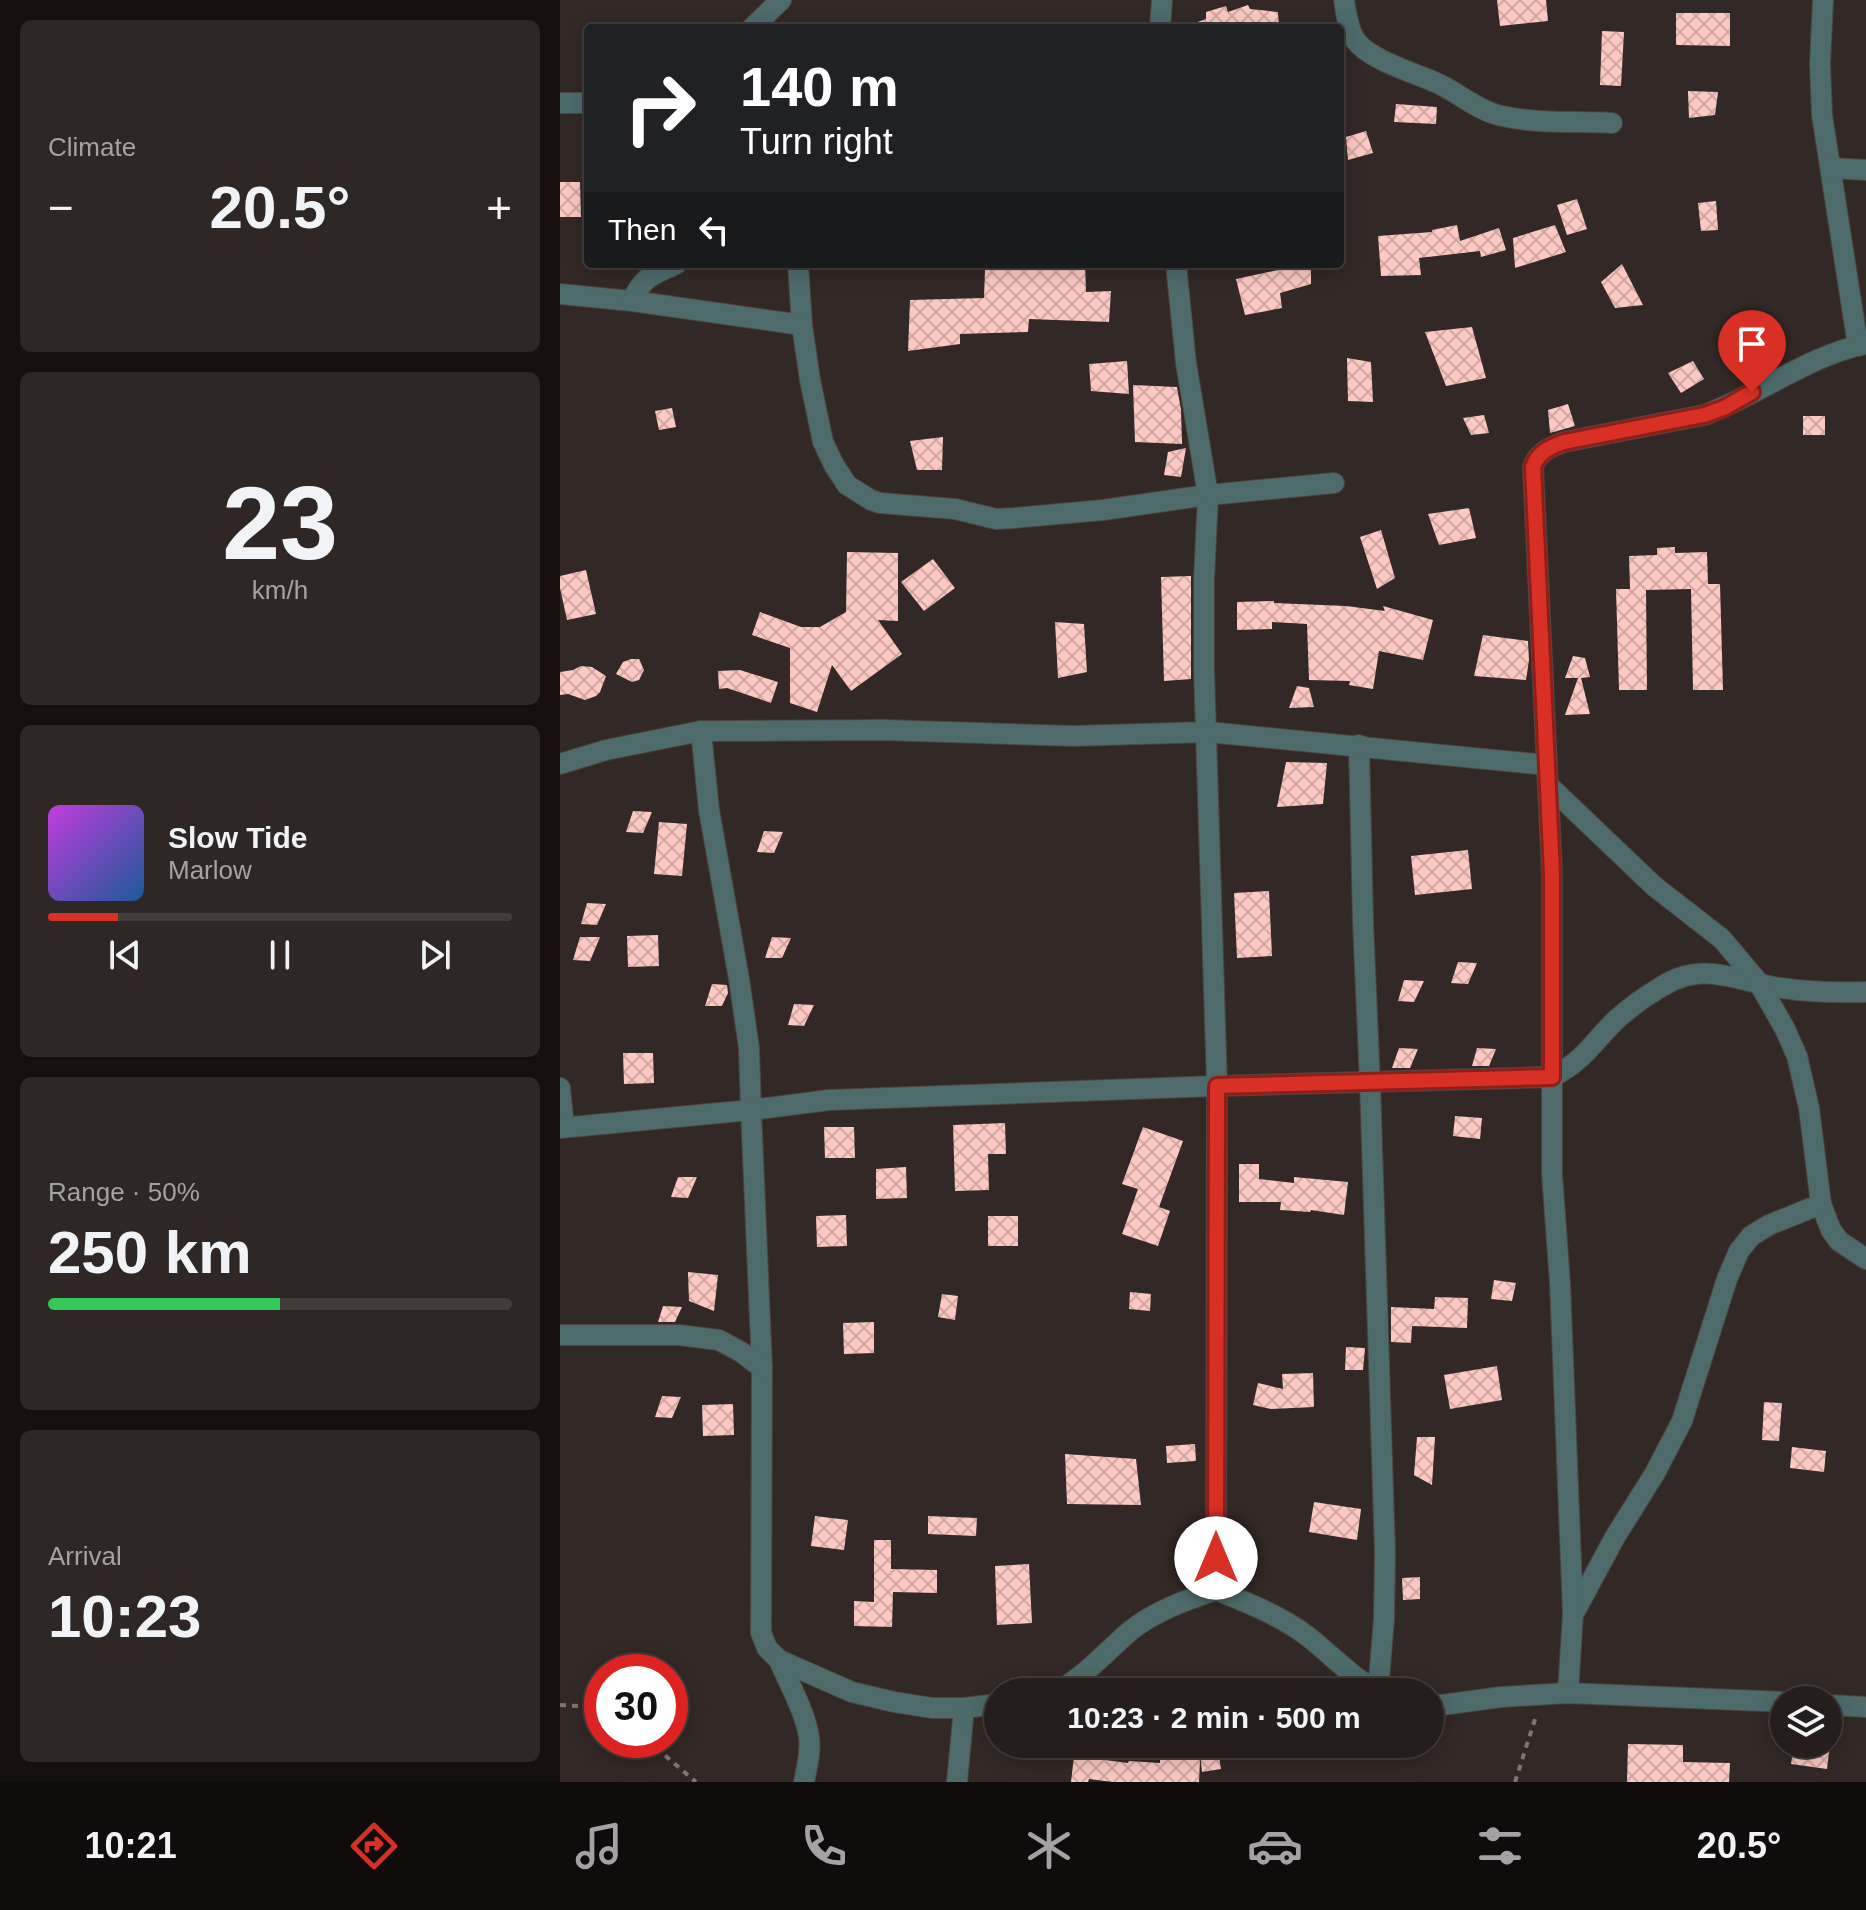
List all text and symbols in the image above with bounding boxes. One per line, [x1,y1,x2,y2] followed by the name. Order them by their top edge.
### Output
[740,55,899,118] text: 140 m
[608,56,712,160] icon: right
[740,121,893,162] text: Turn right
[48,132,136,162] text: Climate
[210,174,350,241] text: 20.5°
[48,183,74,232] text: −
[486,183,512,232] text: +
[692,208,736,252] icon: left
[608,213,676,246] text: Then
[1718,310,1786,392] pin
[1730,322,1774,366] icon: arrive
[222,465,338,581] text: 23
[252,575,308,605] text: km/h
[168,821,307,854] text: Slow Tide
[168,855,252,885] text: Marlow
[103,933,147,977] icon: previous
[258,933,302,977] icon: pause
[413,933,457,977] icon: next
[48,1177,200,1207] text: Range · 50%
[48,1219,252,1286] text: 250 km
[1174,1516,1258,1600] position arrow
[48,1541,122,1571] text: Arrival
[48,1583,201,1650] text: 10:23
[584,1654,688,1758] speed limit sign: 30
[1770,1686,1842,1758] map controls
[1770,1686,1842,1758] button: layers
[1067,1701,1361,1734] text: 10:23 · 2 min · 500 m
[346,1818,402,1874] icon: directions
[571,1818,627,1874] icon: music
[796,1818,852,1874] icon: phone
[1021,1818,1077,1874] icon: climate
[1247,1818,1303,1874] icon: car
[1472,1818,1528,1874] icon: filters
[85,1825,177,1866] text: 10:21
[1697,1825,1781,1866] text: 20.5°

